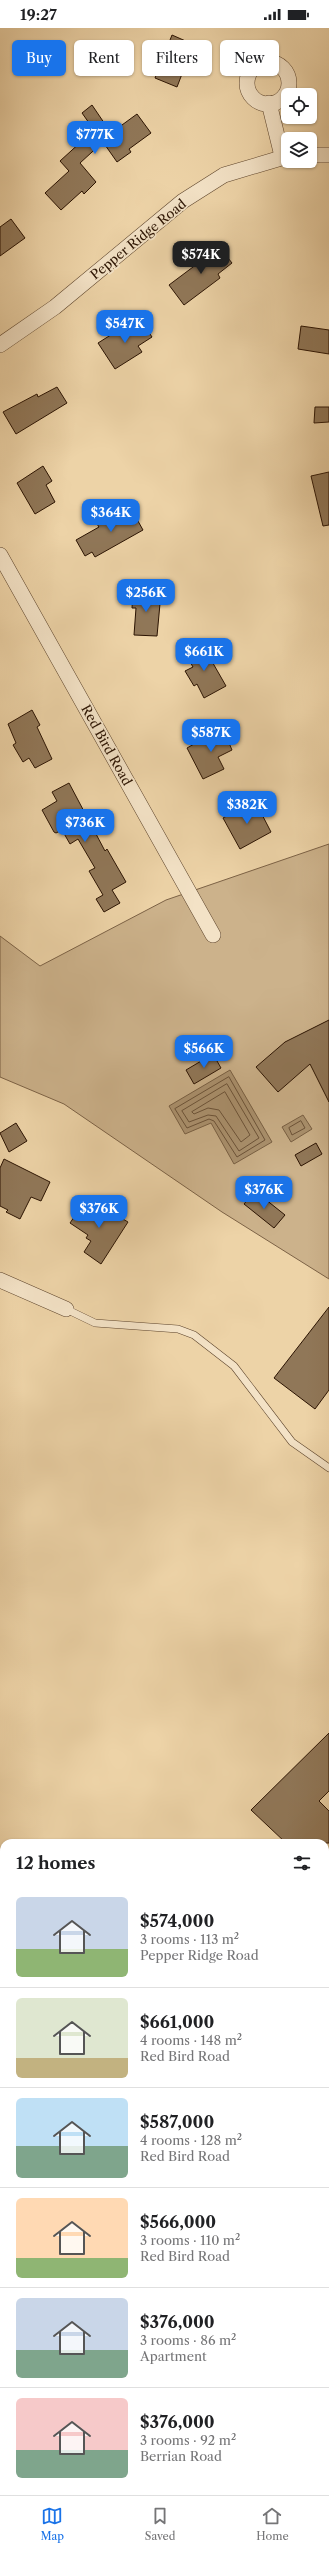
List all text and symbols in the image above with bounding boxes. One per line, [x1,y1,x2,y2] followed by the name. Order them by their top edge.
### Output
[20,5,57,24] text: 19:27
[12,40,66,76] chip: Buy
[74,40,134,76] chip: Rent
[142,40,212,76] chip: Filters
[220,40,279,76] chip: New
[281,88,317,168] map controls
[281,88,317,124] button: locate
[67,121,123,155] pin: $777K
[76,126,114,142] text: $777K
[281,132,317,168] button: layers
[87,195,189,283] street label: Pepper Ridge Road
[173,241,229,275] pin: $574K
[182,246,220,262] text: $574K
[97,310,153,344] pin: $547K
[105,315,145,331] text: $547K
[83,499,139,533] pin: $364K
[91,504,131,520] text: $364K
[118,579,174,613] pin: $256K
[126,584,166,600] text: $256K
[176,638,232,672] pin: $661K
[184,643,224,659] text: $661K
[78,702,136,788] street label: Red Bird Road
[183,719,239,753] pin: $587K
[191,724,231,740] text: $587K
[219,791,275,825] pin: $382K
[227,796,267,812] text: $382K
[57,809,113,843] pin: $736K
[65,814,105,830] text: $736K
[176,1035,232,1069] pin: $566K
[184,1040,224,1056] text: $566K
[236,1176,292,1210] pin: $376K
[244,1181,284,1197] text: $376K
[71,1195,127,1229] pin: $376K
[79,1200,119,1216] text: $376K
[291,1852,313,1874] icon: filters
[16,1853,95,1873] text: 12 homes
[140,1911,214,1931] text: $574,000
[48,1913,96,1961] icon: home
[140,1931,239,1947] text: 3 rooms · 113 m²
[140,1947,259,1963] text: Pepper Ridge Road
[140,2012,214,2032] text: $661,000
[48,2014,96,2062] icon: home
[140,2032,242,2048] text: 4 rooms · 148 m²
[140,2048,230,2064] text: Red Bird Road
[140,2112,214,2132] text: $587,000
[48,2114,96,2162] icon: home
[140,2132,242,2148] text: 4 rooms · 128 m²
[140,2148,230,2164] text: Red Bird Road
[140,2212,216,2232] text: $566,000
[48,2214,96,2262] icon: home
[140,2232,240,2248] text: 3 rooms · 110 m²
[140,2248,230,2264] text: Red Bird Road
[140,2312,215,2332] text: $376,000
[48,2314,96,2362] icon: home
[140,2332,236,2348] text: 3 rooms · 86 m²
[140,2348,207,2364] text: Apartment
[140,2412,215,2432] text: $376,000
[48,2414,96,2462] icon: home
[140,2432,236,2448] text: 3 rooms · 92 m²
[140,2448,222,2464] text: Berrian Road
[40,2505,64,2543] tab: Map
[145,2505,175,2543] tab: Saved
[256,2505,289,2543] tab: Home

